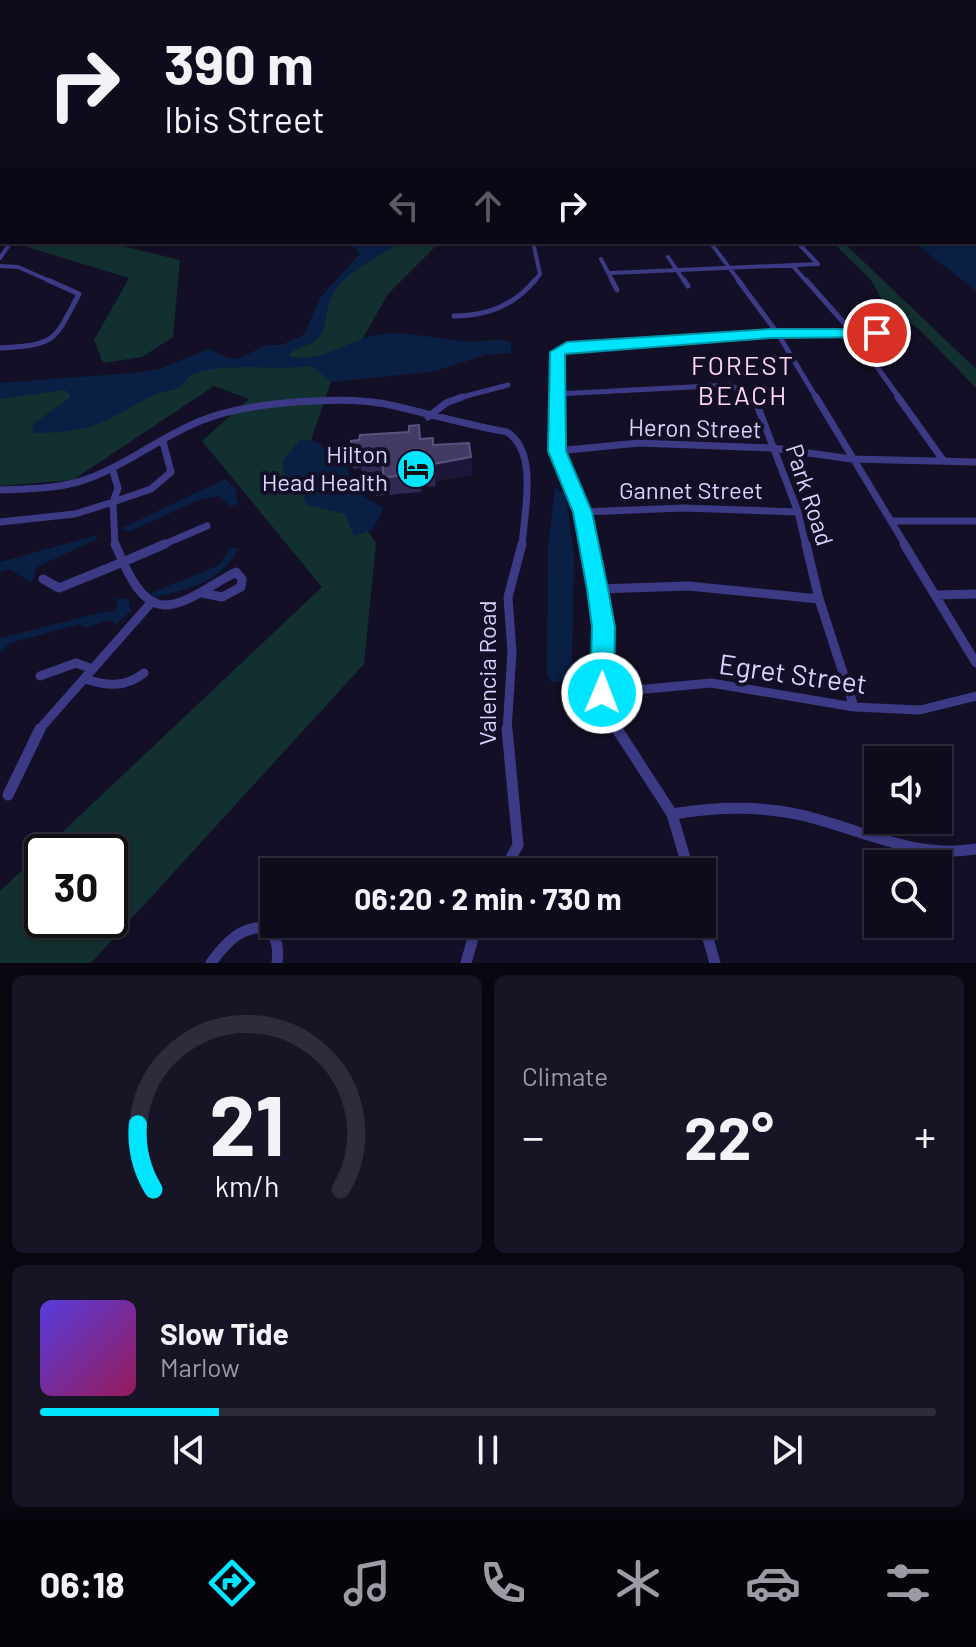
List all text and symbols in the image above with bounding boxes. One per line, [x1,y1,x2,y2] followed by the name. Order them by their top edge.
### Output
[164,29,314,96] text: 390 m
[32,32,136,136] icon: right
[164,97,325,140] text: Ibis Street
[382,184,426,228] icon: left
[466,184,510,228] icon: ahead
[550,184,594,228] icon: right
[843,299,911,367] pin
[855,311,899,355] icon: arrive
[691,349,795,410] district label: FOREST BEACH
[628,412,762,443] street label: Heron Street
[262,439,388,496] place label: Hilton Head Health
[780,440,840,549] street label: Park Road
[395,448,437,490] hotel icon: Hilton Head Health
[619,475,763,504] street label: Gannet Street
[472,600,501,746] street label: Valencia Road
[717,646,869,700] street label: Egret Street
[560,651,644,735] position arrow
[864,746,952,938] map controls
[864,746,952,834] button: sound
[24,834,128,938] speed limit sign: 30
[864,850,952,938] button: search
[354,880,622,916] text: 06:20 · 2 min · 730 m
[522,1060,608,1091] text: Climate
[209,1073,285,1173] text: 21
[684,1100,774,1172] text: 22°
[522,1109,544,1162] text: −
[914,1109,936,1162] text: +
[215,1168,279,1203] text: km/h
[160,1315,289,1351] text: Slow Tide
[160,1351,240,1382] text: Marlow
[167,1428,211,1472] icon: previous
[466,1428,510,1472] icon: pause
[765,1428,809,1472] icon: next
[204,1555,260,1611] icon: directions
[339,1555,395,1611] icon: music
[475,1555,531,1611] icon: phone
[610,1555,666,1611] icon: climate
[745,1555,801,1611] icon: car
[880,1555,936,1611] icon: filters
[40,1562,125,1605] text: 06:18

